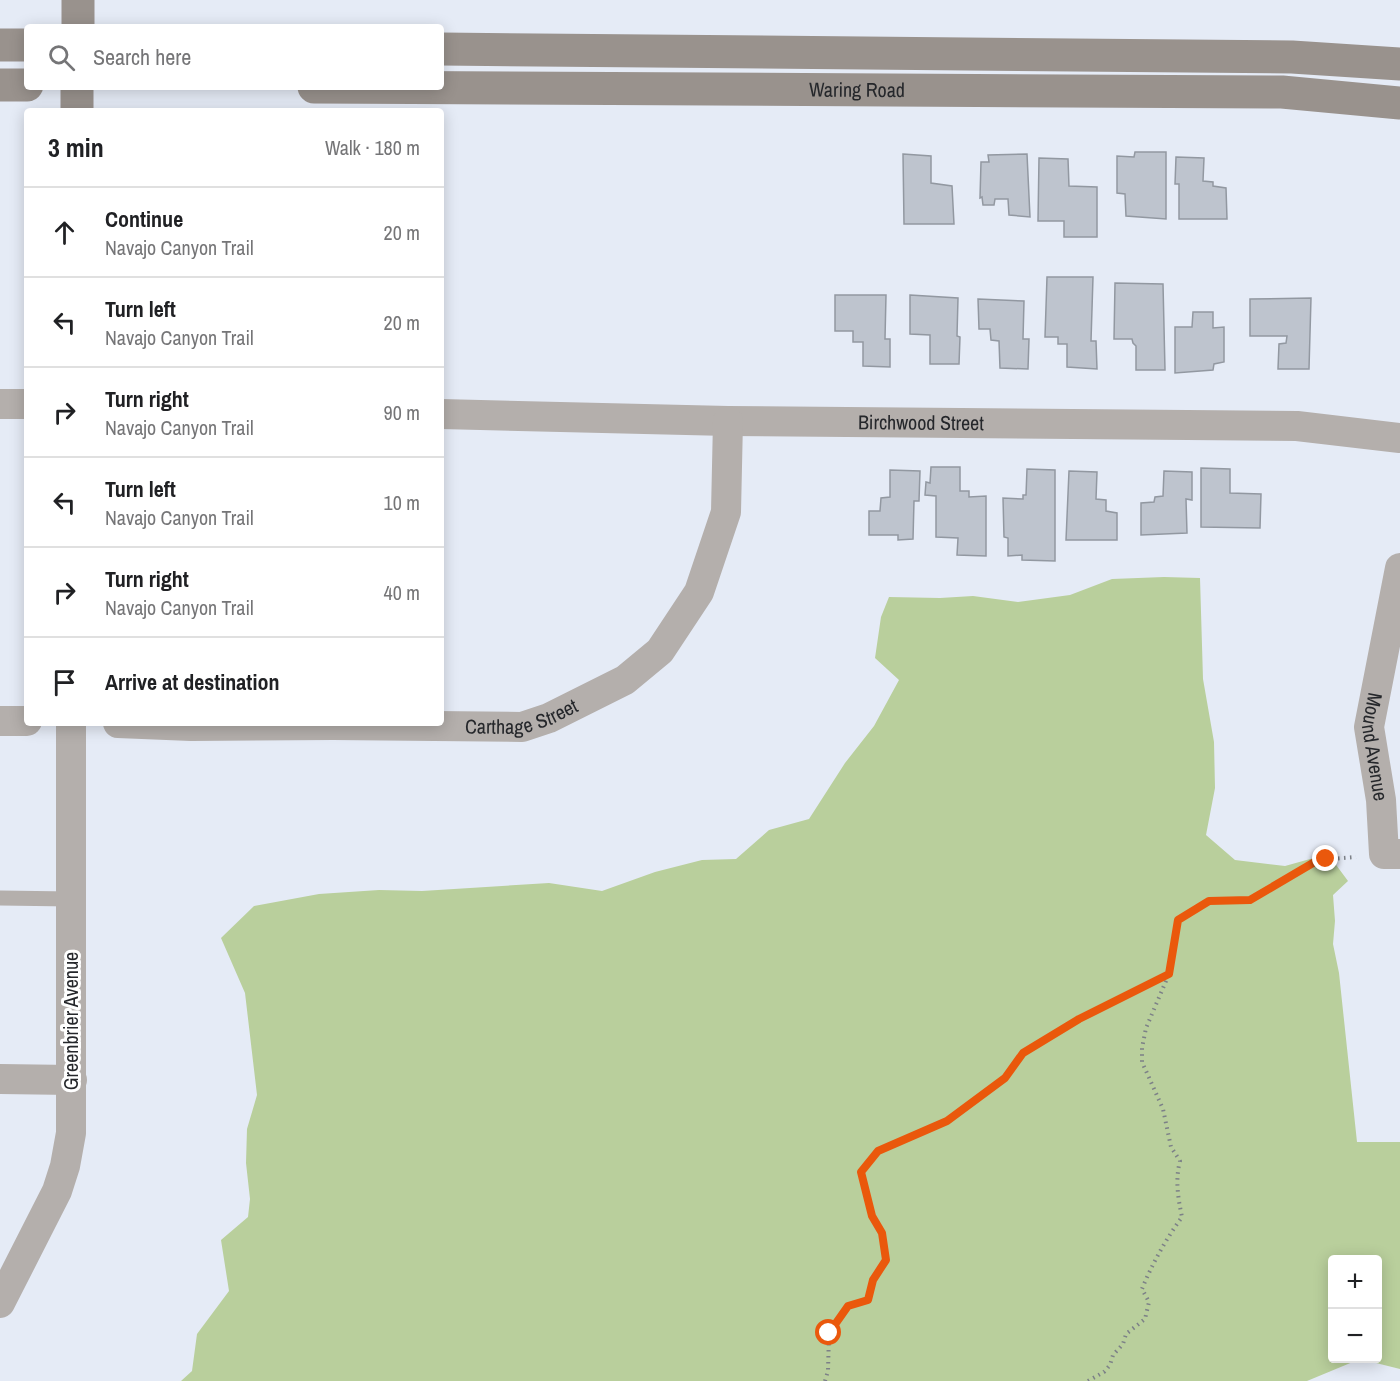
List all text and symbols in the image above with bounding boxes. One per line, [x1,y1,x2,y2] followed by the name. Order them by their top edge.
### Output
[24,24,444,90] search box
[45,41,78,74] icon: search
[93,42,191,72] text: Search here
[809,76,905,103] street label: Waring Road
[48,130,104,165] text: 3 min
[325,134,420,161] text: Walk · 180 m
[105,204,183,234] text: Continue
[48,216,81,249] icon: ahead
[384,219,420,246] text: 20 m
[105,234,254,261] text: Navajo Canyon Trail
[105,294,176,324] text: Turn left
[48,306,81,339] icon: left
[384,309,420,336] text: 20 m
[105,324,254,351] text: Navajo Canyon Trail
[105,384,189,414] text: Turn right
[48,396,81,429] icon: right
[384,399,420,426] text: 90 m
[858,408,984,436] street label: Birchwood Street
[105,414,254,441] text: Navajo Canyon Trail
[105,474,176,504] text: Turn left
[48,486,81,519] icon: left
[384,489,420,516] text: 10 m
[105,504,254,531] text: Navajo Canyon Trail
[105,564,189,594] text: Turn right
[48,576,81,609] icon: right
[384,579,420,606] text: 40 m
[105,594,254,621] text: Navajo Canyon Trail
[48,666,81,699] icon: arrive
[105,667,279,697] text: Arrive at destination
[1356,691,1395,803] street label: Mound Avenue
[465,692,582,740] street label: Carthage Street
[1312,845,1338,871] route end
[57,952,84,1090] street label: Greenbrier Avenue
[1328,1255,1382,1363] map controls
[1328,1255,1382,1309] button: +
[1328,1309,1382,1363] button: −
[815,1319,841,1345] route start

